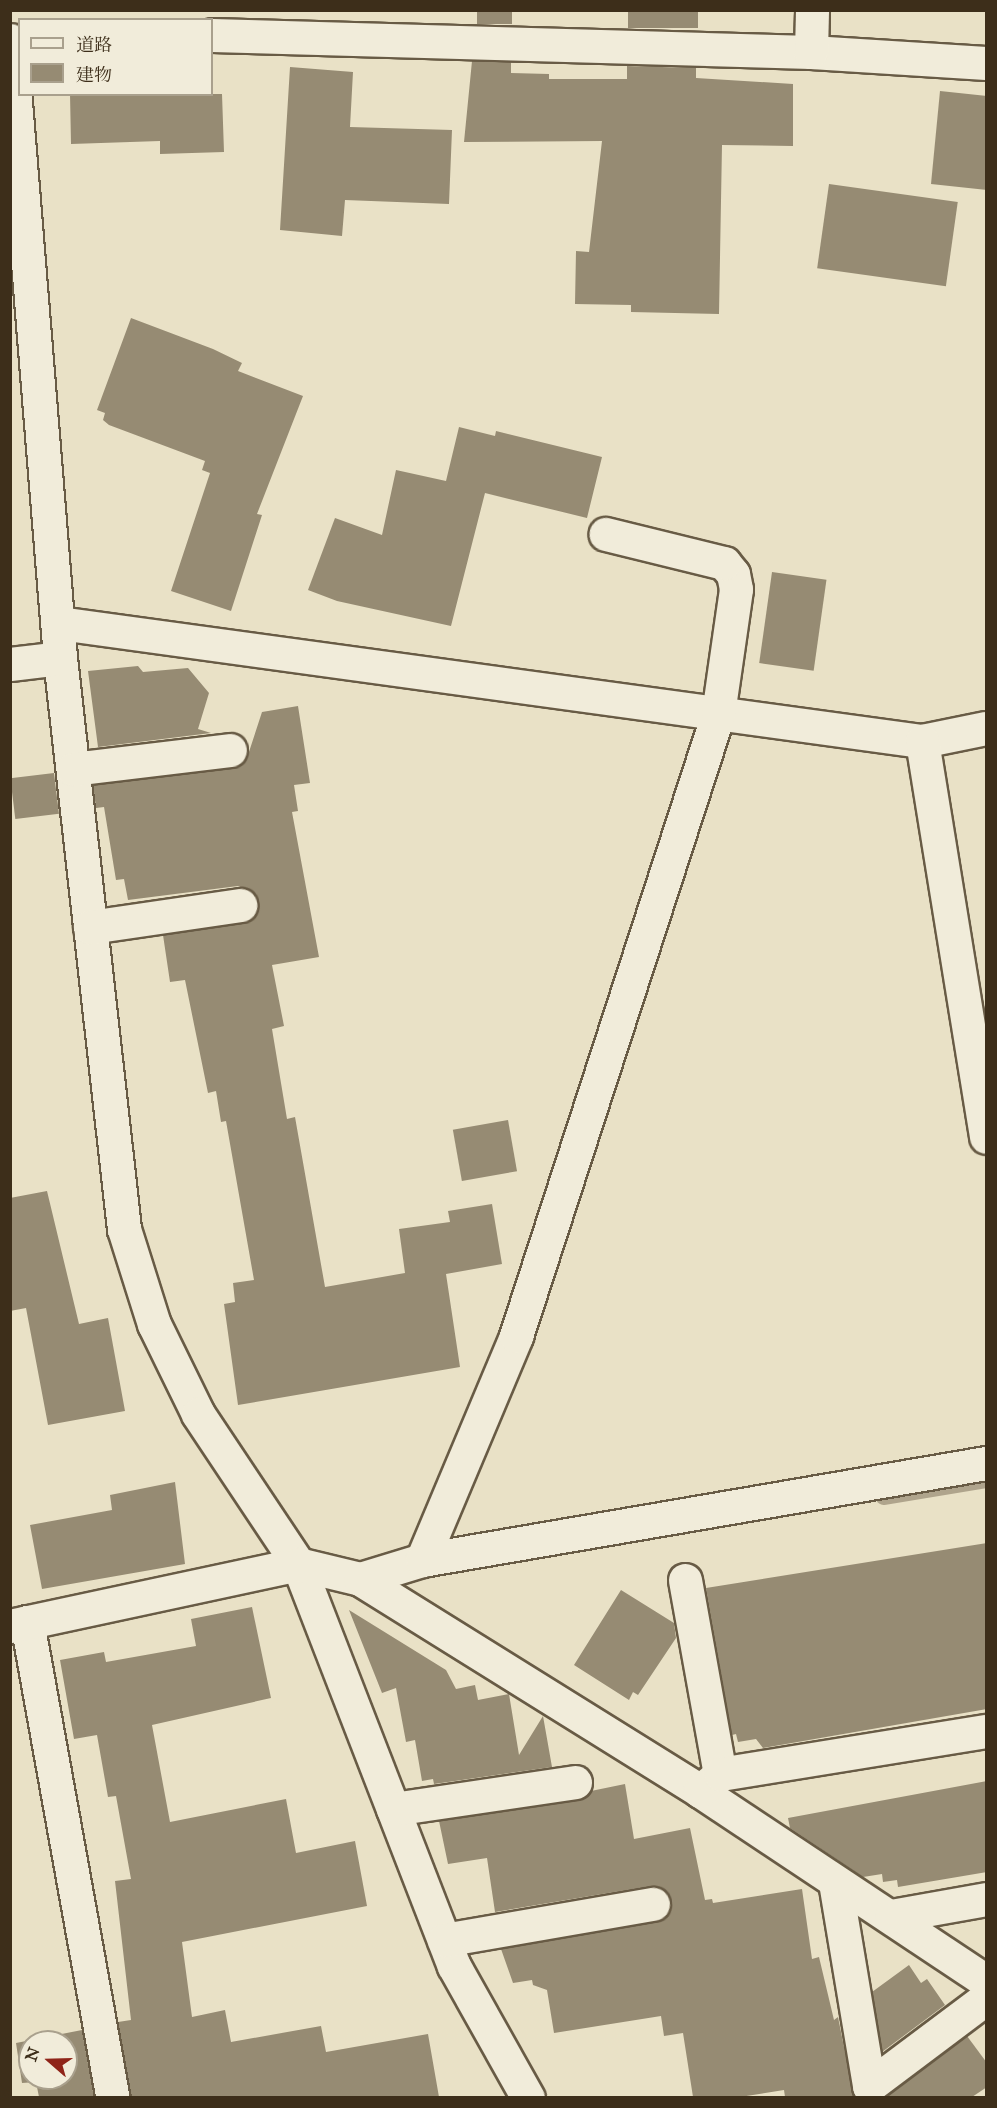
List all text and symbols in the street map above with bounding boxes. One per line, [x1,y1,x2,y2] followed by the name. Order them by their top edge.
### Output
[18,18,213,96] legend
[76,34,112,56] text: 道路
[76,64,112,86] text: 建物
[18,2030,78,2090] north arrow
[21,2045,44,2064] text: N

